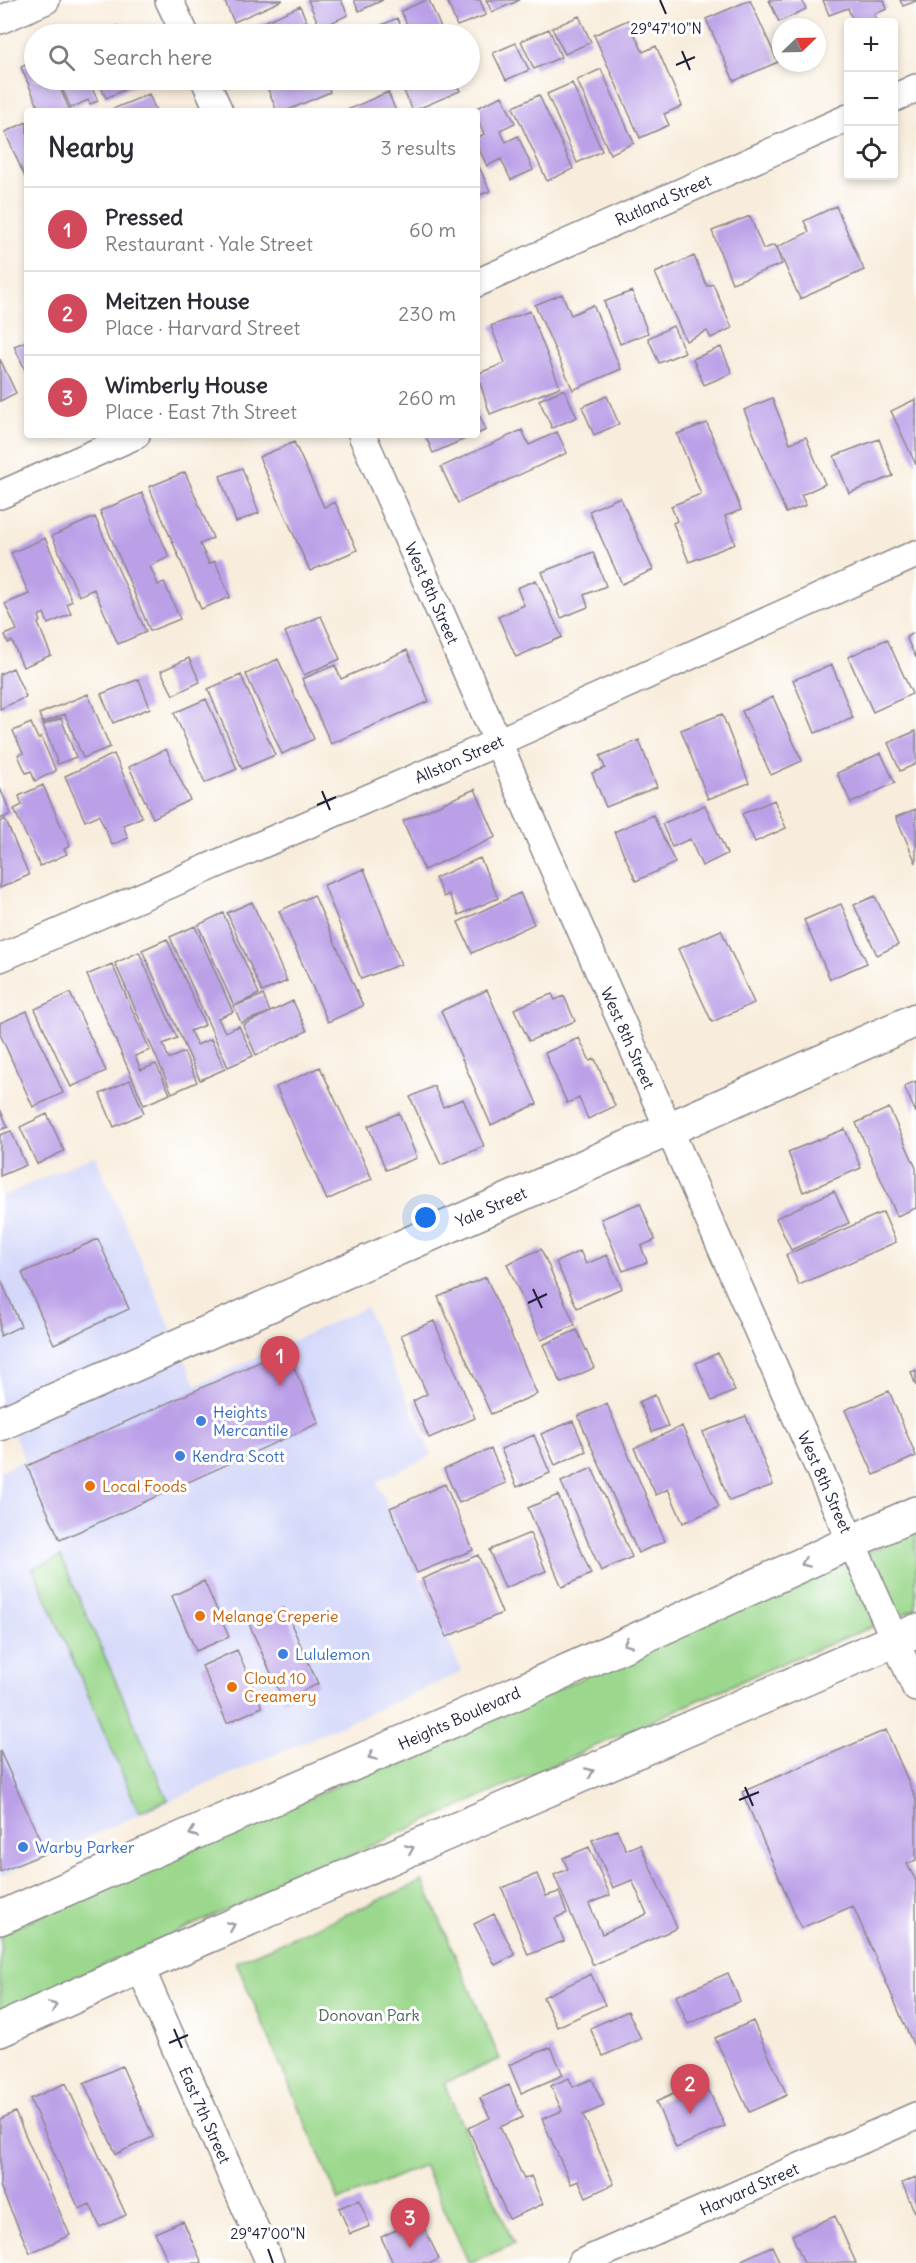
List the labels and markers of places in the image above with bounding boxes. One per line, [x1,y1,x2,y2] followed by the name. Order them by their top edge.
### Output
[260,1336,300,1386] pin: 1
[213,1402,288,1440] place label: Heights Mercantile
[194,1414,208,1428] marker: Heights Mercantile
[192,1446,285,1466] place label: Kendra Scott
[173,1449,187,1463] marker: Kendra Scott
[102,1476,187,1496] place label: Local Foods
[83,1479,97,1493] marker: Local Foods
[212,1606,338,1626] place label: Melange Creperie
[193,1609,207,1623] marker: Melange Creperie
[295,1644,370,1664] place label: Lululemon
[276,1647,290,1661] marker: Lululemon
[244,1668,317,1706] place label: Cloud 10 Creamery
[225,1680,239,1694] marker: Cloud 10 Creamery
[35,1837,135,1857] place label: Warby Parker
[16,1840,30,1854] marker: Warby Parker
[670,2064,710,2114] pin: 2
[390,2198,430,2248] pin: 3

